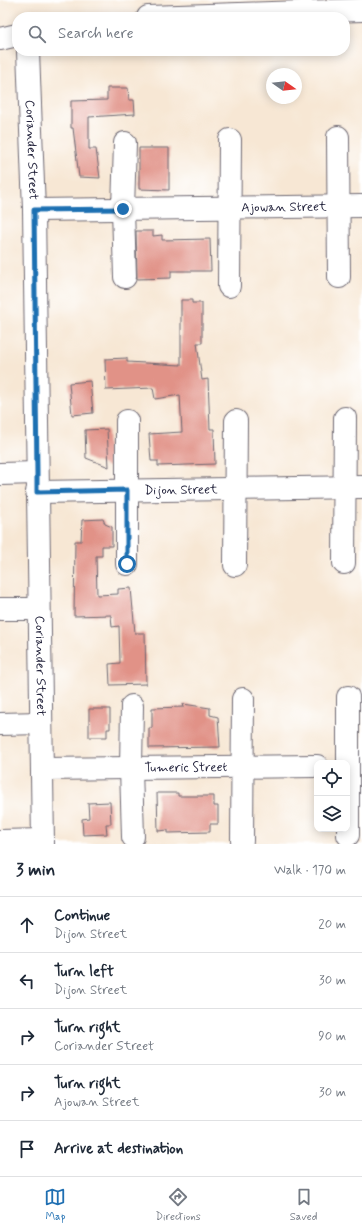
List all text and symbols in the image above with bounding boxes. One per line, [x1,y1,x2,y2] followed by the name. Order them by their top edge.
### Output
[12,12,350,56] search box
[26,23,48,45] icon: search
[58,24,134,44] text: Search here
[266,68,302,104] north arrow
[21,99,42,200] street label: Coriander Street
[241,198,327,216] street label: Ajowan Street
[114,200,132,218] route end
[144,481,218,499] street label: Dijon Street
[118,555,136,573] route start
[31,616,50,716] street label: Coriander Street
[144,758,228,776] street label: Tumeric Street
[314,760,350,832] map controls
[314,760,350,796] button: locate
[314,796,350,832] button: layers
[16,859,55,881] text: 3 min
[274,862,346,879] text: Walk · 170 m
[54,906,110,926] text: Continue
[16,914,38,936] icon: ahead
[318,916,346,933] text: 20 m
[54,926,127,943] text: Dijon Street
[54,962,114,982] text: Turn left
[16,970,38,992] icon: left
[319,972,346,989] text: 30 m
[54,982,127,999] text: Dijon Street
[54,1018,121,1038] text: Turn right
[16,1026,38,1048] icon: right
[318,1028,346,1045] text: 90 m
[54,1038,154,1055] text: Coriander Street
[54,1074,121,1094] text: Turn right
[16,1082,38,1104] icon: right
[319,1084,346,1101] text: 30 m
[54,1094,139,1111] text: Ajowan Street
[16,1138,38,1160] icon: arrive
[54,1139,183,1159] text: Arrive at destination
[44,1186,66,1224] tab: Map
[155,1186,201,1224] tab: Directions
[290,1186,317,1224] tab: Saved

